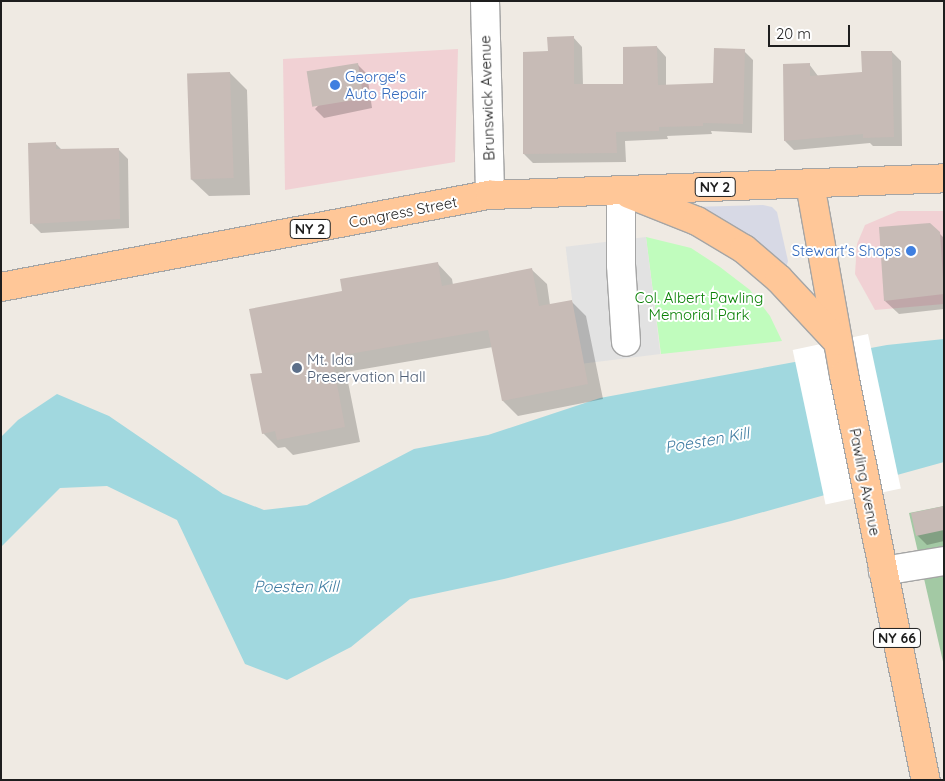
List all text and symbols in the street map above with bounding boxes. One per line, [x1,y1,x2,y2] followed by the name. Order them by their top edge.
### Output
[770,15,852,47] scale bar
[776,24,811,43] text: 20 m
[476,35,498,161] street label: Brunswick Avenue
[345,67,427,102] place label: George's Auto Repair
[329,79,341,91] marker: George's Auto Repair
[694,176,736,198] road number: NY 2
[347,193,459,231] street label: Congress Street
[289,218,331,240] road number: NY 2
[792,242,901,260] place label: Stewart's Shops
[905,245,917,257] marker: Stewart's Shops
[635,288,763,323] park label: Col. Albert Pawling Memorial Park
[307,350,426,385] place label: Mt. Ida Preservation Hall
[291,362,303,374] marker: Mt. Ida Preservation Hall
[663,423,751,457] water label: Poesten Kill
[846,427,884,537] street label: Pawling Avenue
[253,576,339,596] water label: Poesten Kill
[872,626,922,650] road number: NY 66

